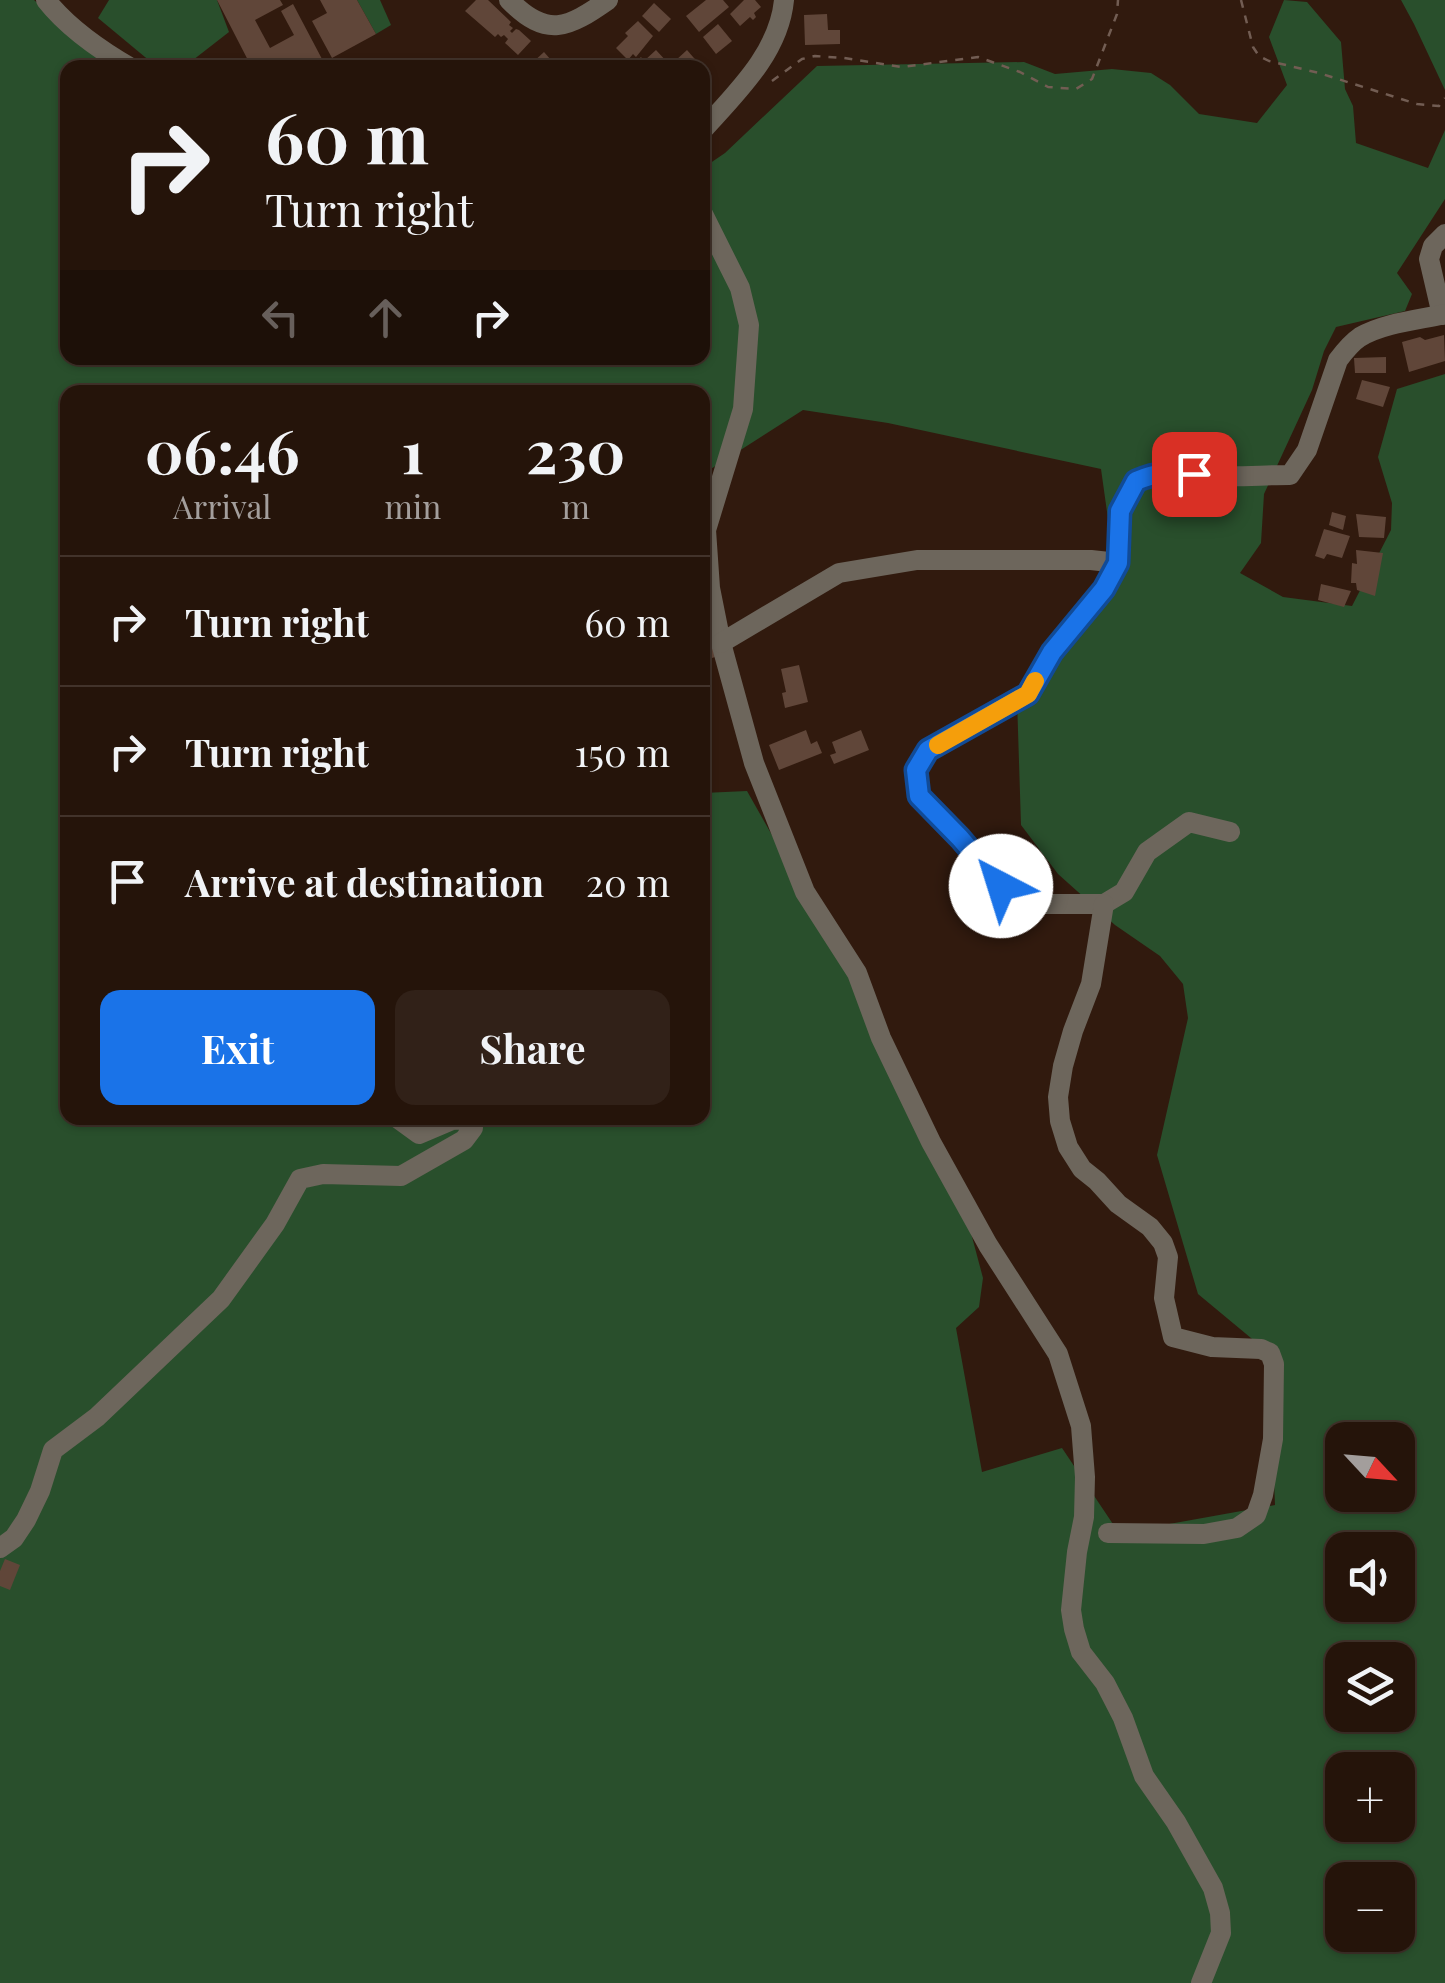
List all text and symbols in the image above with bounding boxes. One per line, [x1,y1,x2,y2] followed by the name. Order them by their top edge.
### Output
[265,88,429,182] text: 60 m
[100,100,230,230] icon: right
[265,178,473,238] text: Turn right
[253,290,308,345] icon: left
[358,290,413,345] icon: ahead
[463,290,518,345] icon: right
[145,409,300,489] text: 06:46
[401,409,424,489] text: 1
[526,409,625,489] text: 230
[1152,432,1237,517] pin
[1167,447,1222,502] icon: arrive
[173,484,271,527] text: Arrival
[384,484,441,527] text: min
[561,484,590,527] text: m
[100,594,155,649] icon: right
[185,596,369,647] text: Turn right
[584,596,670,647] text: 60 m
[100,724,155,779] icon: right
[185,726,369,777] text: Turn right
[575,726,670,777] text: 150 m
[949,834,1053,938] position arrow
[100,854,155,909] icon: arrive
[185,856,544,907] text: Arrive at destination
[586,856,670,907] text: 20 m
[100,990,375,1105] button: Exit
[395,990,670,1105] button: Share
[1325,1422,1415,1512] north arrow
[1325,1422,1415,1952] map controls
[1325,1532,1415,1622] button: sound
[1325,1642,1415,1732] button: layers
[1325,1752,1415,1842] button: +
[1325,1862,1415,1952] button: −

